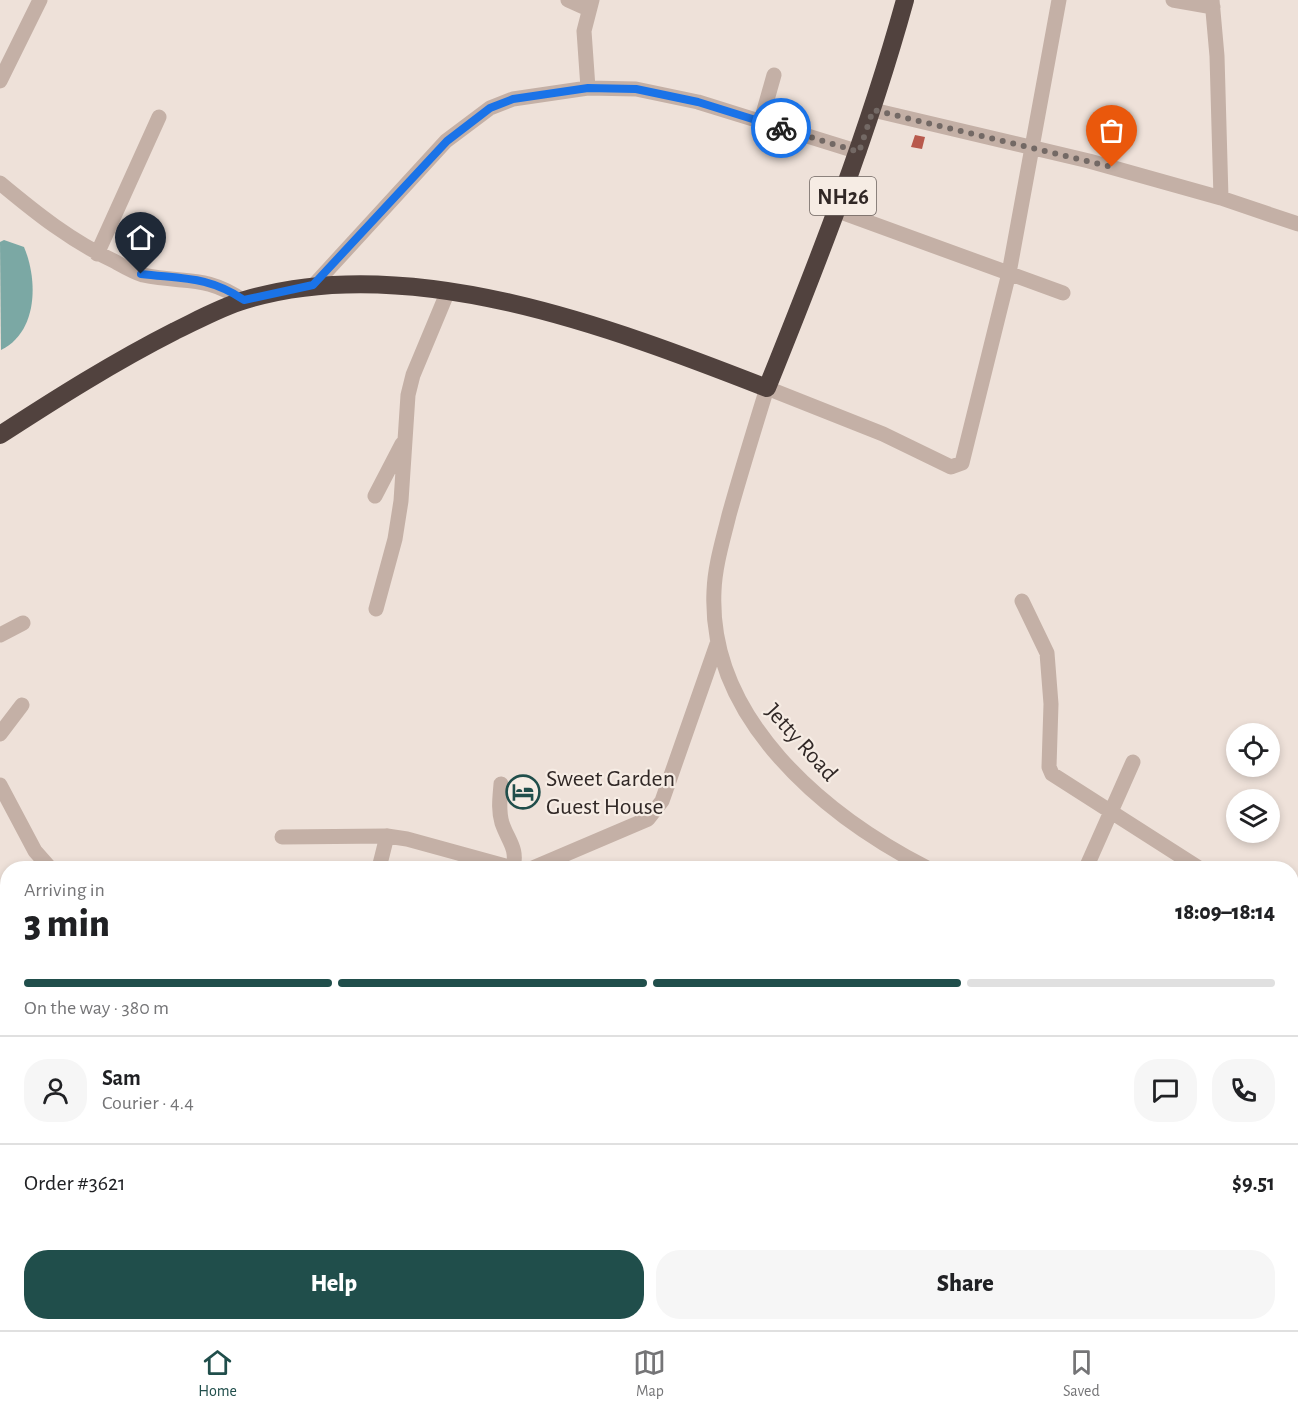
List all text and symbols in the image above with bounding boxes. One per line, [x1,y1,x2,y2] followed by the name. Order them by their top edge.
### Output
[751,98,811,158] courier
[1086,105,1137,167] pin
[765,112,798,145] icon: bike
[1095,114,1128,147] icon: bag
[810,177,876,215] road number: NH26
[115,212,166,274] pin
[124,221,157,254] icon: home
[760,699,842,786] street label: Jetty Road
[1226,723,1280,843] map controls
[1226,723,1280,777] button: locate
[546,767,675,819] place label: Sweet Garden Guest House
[505,774,541,810] hotel icon: Sweet Garden Guest House
[1226,789,1280,843] button: layers
[24,880,105,900] text: Arriving in
[1175,901,1275,923] text: 18:09–18:14
[24,905,110,944] text: 3 min
[24,998,169,1018] text: On the way · 380 m
[24,1059,87,1122] button: person
[1134,1059,1197,1122] button: chat
[1212,1059,1275,1122] button: phone
[102,1067,141,1089] text: Sam
[102,1093,194,1113] text: Courier · 4.4
[24,1172,126,1194] text: Order #3621
[1232,1172,1275,1194] text: $9.51
[24,1250,644,1319] button: Help
[656,1250,1275,1319] button: Share
[198,1346,237,1401] tab: Home
[633,1346,666,1401] tab: Map
[1063,1346,1100,1401] tab: Saved

